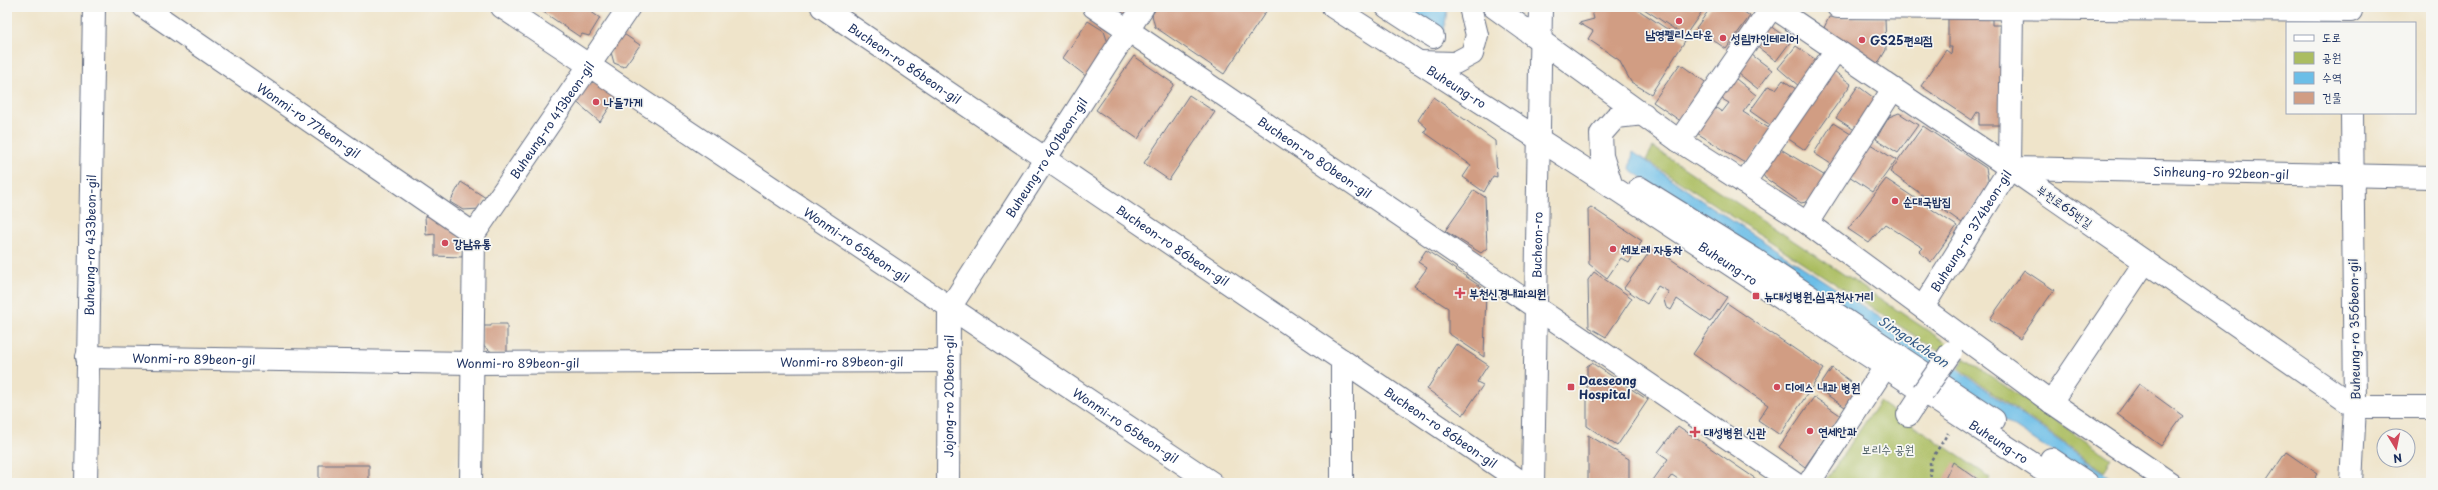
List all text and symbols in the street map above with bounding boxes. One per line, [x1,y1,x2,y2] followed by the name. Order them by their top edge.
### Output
[1674,16,1684,26] marker: 남영펠리스타운
[845,18,965,108] street label: Bucheon-ro 86beon-gil
[2286,22,2416,114] legend
[1645,25,1713,43] place label: 남영펠리스타운
[2322,28,2341,46] text: 도로
[1730,29,1799,47] place label: 성림카인테리어
[1870,31,1933,49] place label: GS25편의점
[1718,33,1728,43] marker: 성림카인테리어
[1857,35,1867,45] marker: GS25편의점
[2322,48,2341,66] text: 공원
[505,58,598,182] street label: Buheung-ro 413beon-gil
[1423,61,1490,112] street label: Buheung-ro
[2322,68,2342,86] text: 수역
[254,78,364,162] street label: Wonmi-ro 77beon-gil
[2322,88,2342,106] text: 건물
[603,93,643,111] place label: 나들가게
[1001,94,1091,221] street label: Buheung-ro 401beon-gil
[591,97,601,107] marker: 나들가게
[1254,112,1375,202] street label: Bucheon-ro 80beon-gil
[2153,162,2289,183] street label: Sinheung-ro 92beon-gil
[1926,166,2016,295] street label: Buheung-ro 374beon-gil
[80,174,100,316] street label: Buheung-ro 433beon-gil
[2034,180,2097,232] street label: 부천로65번길
[1903,192,1951,210] place label: 순대국밥집
[1890,196,1900,206] marker: 순대국밥집
[1113,200,1233,290] street label: Bucheon-ro 86beon-gil
[800,203,913,287] street label: Wonmi-ro 65beon-gil
[1527,211,1547,279] street label: Bucheon-ro
[453,234,492,252] place label: 강남유통
[1695,237,1762,290] street label: Buheung-ro
[440,238,450,248] marker: 강남유통
[1620,240,1683,258] place label: 쉐보레 자동차
[1608,244,1618,254] marker: 쉐보레 자동차
[2344,258,2364,400] street label: Buheung-ro 356beon-gil
[1469,284,1547,302] place label: 부천신경내과의원
[1454,287,1466,299] marker: 부천신경내과의원
[1764,287,1874,305] place label: 뉴대성병원.심곡천사거리
[1751,291,1761,301] marker: 뉴대성병원.심곡천사거리
[1875,310,1954,372] water label: Simgokcheon
[939,335,958,457] street label: Jojong-ro 20beon-gil
[132,349,256,369] street label: Wonmi-ro 89beon-gil
[780,352,904,371] street label: Wonmi-ro 89beon-gil
[456,354,580,372] street label: Wonmi-ro 89beon-gil
[1579,371,1637,403] place label: Daeseong Hospital
[1785,378,1861,396] place label: 디에스 내과 병원
[1381,382,1501,472] street label: Bucheon-ro 86beon-gil
[1566,382,1576,392] marker: Daeseong Hospital
[1772,382,1782,392] marker: 디에스 내과 병원
[1069,383,1182,467] street label: Wonmi-ro 65beon-gil
[1966,415,2032,468] street label: Buheung-ro
[1818,422,1857,440] place label: 연세안과
[1703,423,1766,441] place label: 대성병원 신관
[1689,426,1701,438] marker: 대성병원 신관
[1805,426,1815,436] marker: 연세안과
[2376,428,2416,468] north arrow
[1862,440,1914,458] park label: 보리수 공원
[2392,449,2404,468] text: N

